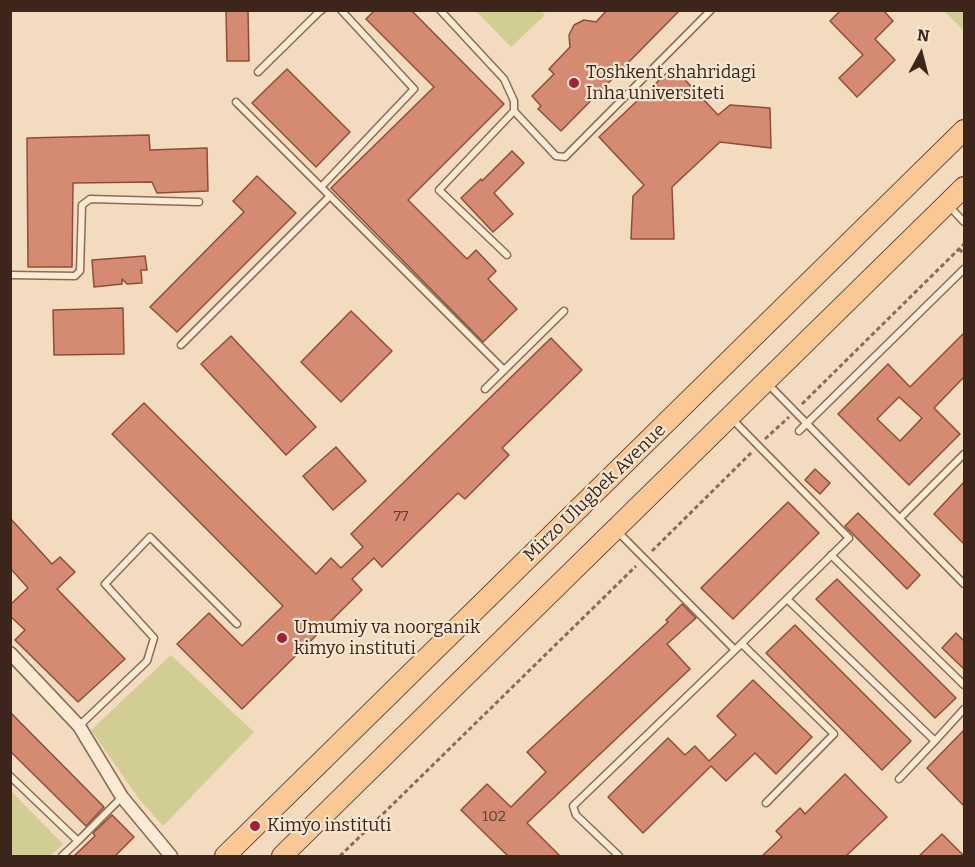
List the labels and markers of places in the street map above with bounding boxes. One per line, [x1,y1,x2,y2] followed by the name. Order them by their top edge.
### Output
[586,62,756,104] place label: Toshkent shahridagi Inha universiteti
[567,76,581,90] marker: Toshkent shahridagi Inha universiteti
[294,617,480,660] place label: Umumiy va noorganik kimyo instituti
[275,631,289,645] marker: Umumiy va noorganik kimyo instituti
[267,815,391,837] place label: Kimyo instituti
[248,819,262,833] marker: Kimyo instituti

